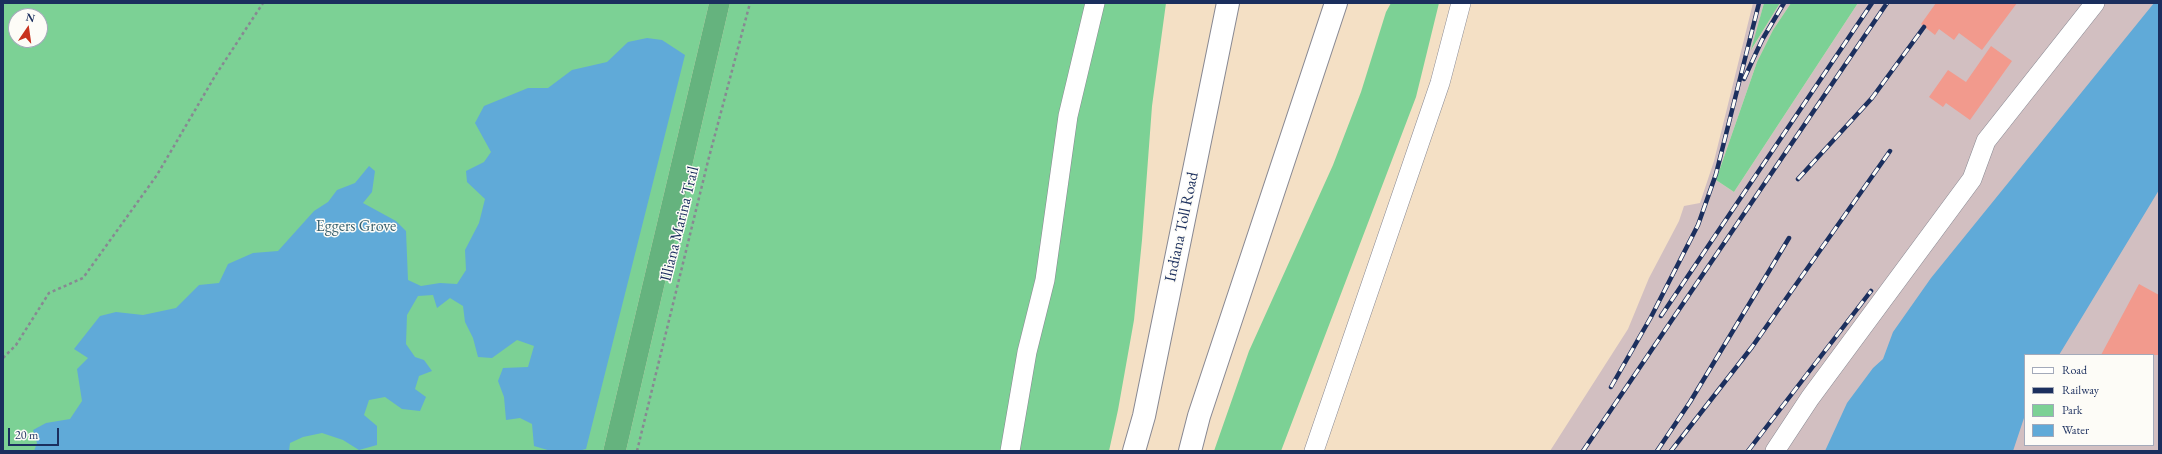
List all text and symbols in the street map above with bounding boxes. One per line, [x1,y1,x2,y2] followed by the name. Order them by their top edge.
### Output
[8,8,48,48] north arrow
[25,9,36,25] text: N
[656,165,704,283] street label: Illiana Marina Trail
[1161,171,1203,283] street label: Indiana Toll Road
[316,217,396,237] park label: Eggers Grove
[2024,354,2154,446] legend
[2062,362,2087,378] text: Road
[2062,382,2099,398] text: Railway
[2062,402,2082,418] text: Park
[10,420,61,446] scale bar
[2062,422,2089,438] text: Water
[15,427,38,443] text: 20 m

